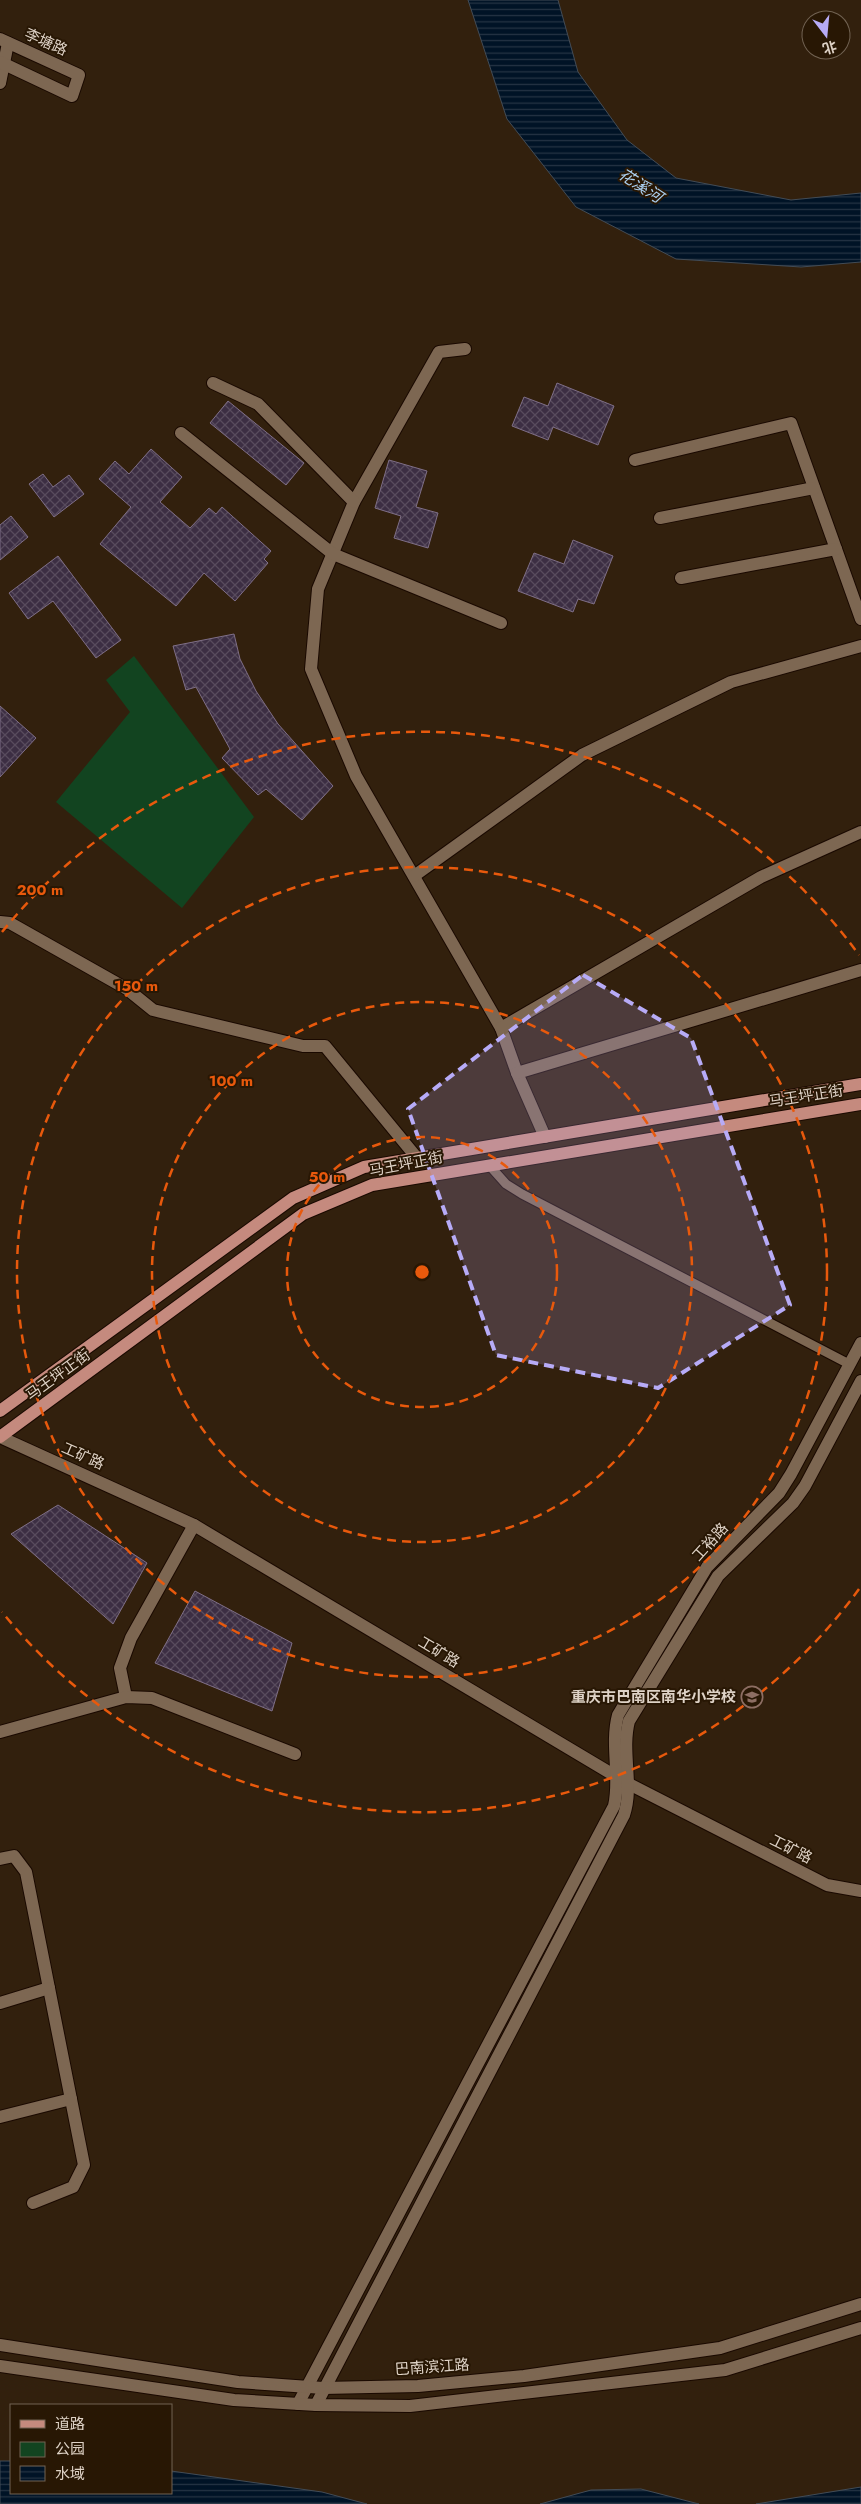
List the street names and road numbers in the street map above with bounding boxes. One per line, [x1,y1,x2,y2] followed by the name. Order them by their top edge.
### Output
[21,23,71,61] street label: 李塘路
[767,1079,845,1113] street label: 马王坪正街
[367,1146,445,1182] street label: 马王坪正街
[21,1344,95,1406] street label: 马王坪正街
[58,1437,108,1475] street label: 工矿路
[687,1518,733,1566] street label: 工裕路
[414,1631,464,1673] street label: 工矿路
[766,1829,816,1869] street label: 工矿路
[394,2353,470,2381] street label: 巴南滨江路

